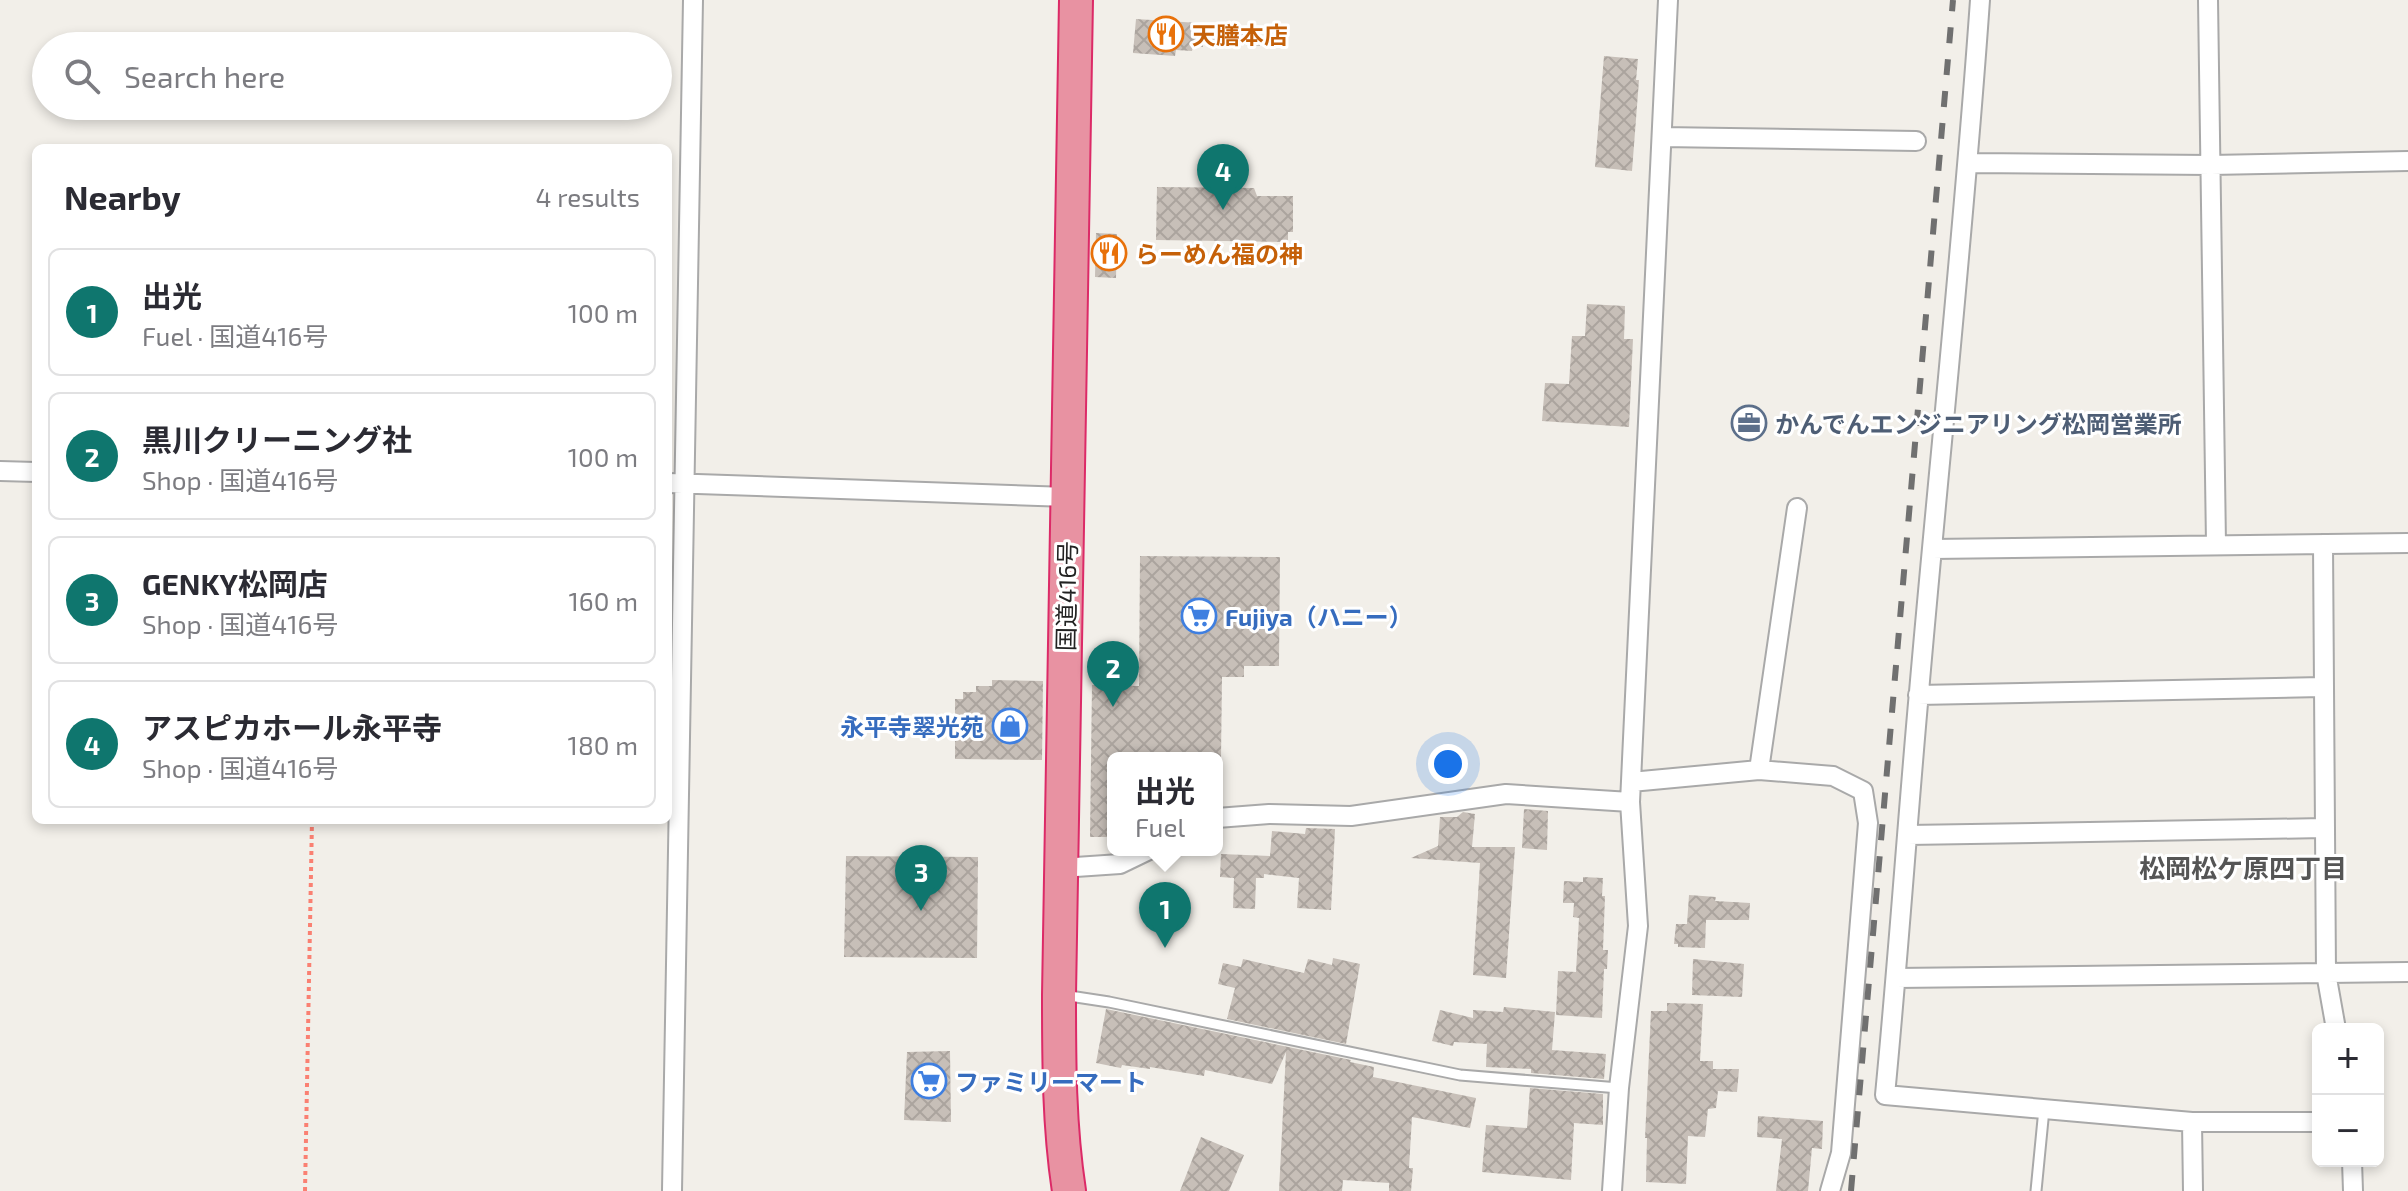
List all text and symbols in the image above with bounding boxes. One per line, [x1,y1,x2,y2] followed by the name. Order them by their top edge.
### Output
[1147,15,1185,53] restaurant icon: 天膳本店
[1192,20,1288,49] place label: 天膳本店
[32,32,672,120] search box
[60,54,104,98] icon: search
[124,58,285,94] text: Search here
[1197,144,1249,210] pin: 4
[64,176,181,217] text: Nearby
[535,181,640,212] text: 4 results
[1090,234,1128,272] restaurant icon: らーめん福の神
[1135,239,1303,268] place label: らーめん福の神
[142,277,202,313] text: 出光
[86,297,98,328] text: 1
[568,297,638,328] text: 100 m
[142,320,328,351] text: Fuel · 国道416号
[1730,404,1768,442] office icon: かんでんエンジニアリング松岡営業所
[1775,409,2182,438] place label: かんでんエンジニアリング松岡営業所
[142,421,412,457] text: 黒川クリーニング社
[84,441,100,472] text: 2
[568,441,638,472] text: 100 m
[142,464,338,495] text: Shop · 国道416号
[1051,541,1081,651] street label: 国道416号
[142,565,328,601] text: GENKY松岡店
[85,585,99,616] text: 3
[569,585,638,616] text: 160 m
[1180,597,1218,635] supermarket icon: Fujiya（ハニー）
[1225,602,1413,631] place label: Fujiya（ハニー）
[142,608,338,639] text: Shop · 国道416号
[1087,641,1139,707] pin: 2
[991,707,1029,745] shop icon: 永平寺翠光苑
[142,709,442,745] text: アスピカホール永平寺
[840,712,984,741] place label: 永平寺翠光苑
[84,729,100,760] text: 4
[568,729,638,760] text: 180 m
[1428,744,1468,784] your location
[142,752,338,783] text: Shop · 国道416号
[1107,752,1223,856] popup
[1135,772,1195,808] text: 出光
[1135,811,1185,842] text: Fuel
[895,845,947,911] pin: 3
[2139,852,2347,883] district label: 松岡松ケ原四丁目
[1139,882,1191,948] pin: 1
[2312,1023,2384,1167] map controls
[2312,1023,2384,1095] button: +
[910,1062,948,1100] supermarket icon: ファミリーマート
[955,1067,1147,1096] place label: ファミリーマート
[2312,1095,2384,1167] button: −

